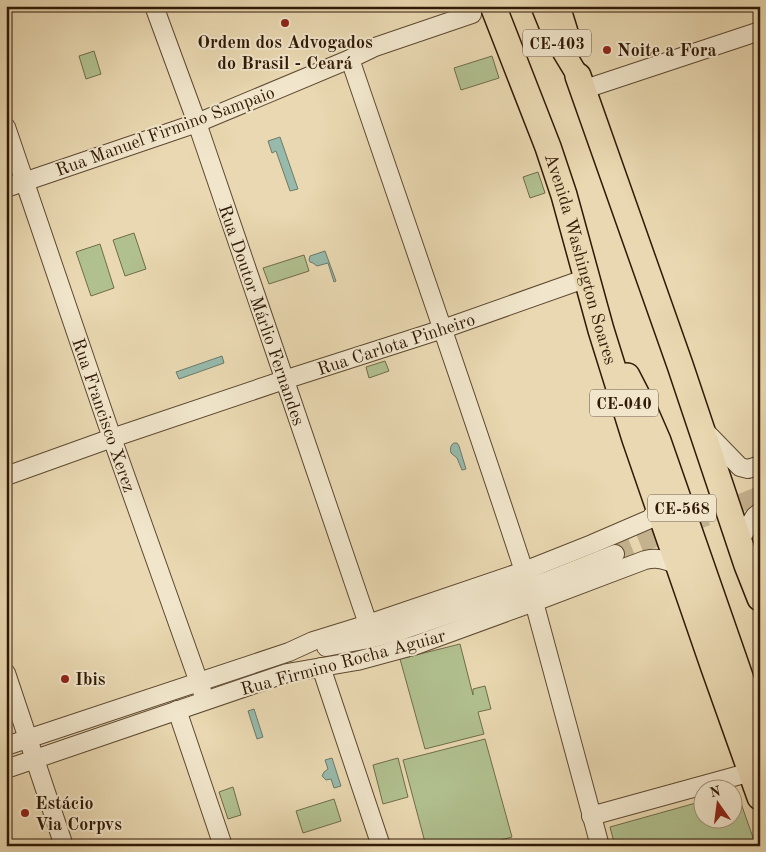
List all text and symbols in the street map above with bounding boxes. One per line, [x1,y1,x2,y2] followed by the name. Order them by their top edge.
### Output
[279,17,291,29] marker: Ordem dos Advogados do Brasil - Ceará
[523,29,591,56] road number: CE-403
[197,34,373,73] place label: Ordem dos Advogados do Brasil - Ceará
[617,42,717,60] place label: Noite a Fora
[601,44,613,56] marker: Noite a Fora
[53,84,277,180] street label: Rua Manuel Firmino Sampaio
[541,151,619,367] street label: Avenida Washington Soares
[215,203,307,428] street label: Rua Doutor Márlio Fernandes
[315,311,478,379] street label: Rua Carlota Pinheiro
[68,336,138,495] street label: Rua Francisco Xerez
[590,389,658,416] road number: CE-040
[648,494,716,522] road number: CE-568
[239,627,448,699] street label: Rua Firmino Rocha Aguiar
[75,671,106,689] place label: Ibis
[59,673,71,685] marker: Ibis
[694,780,744,830] north arrow
[708,784,722,800] text: N
[35,795,122,834] place label: Estácio Via Corpvs
[19,807,31,819] marker: Estácio Via Corpvs

